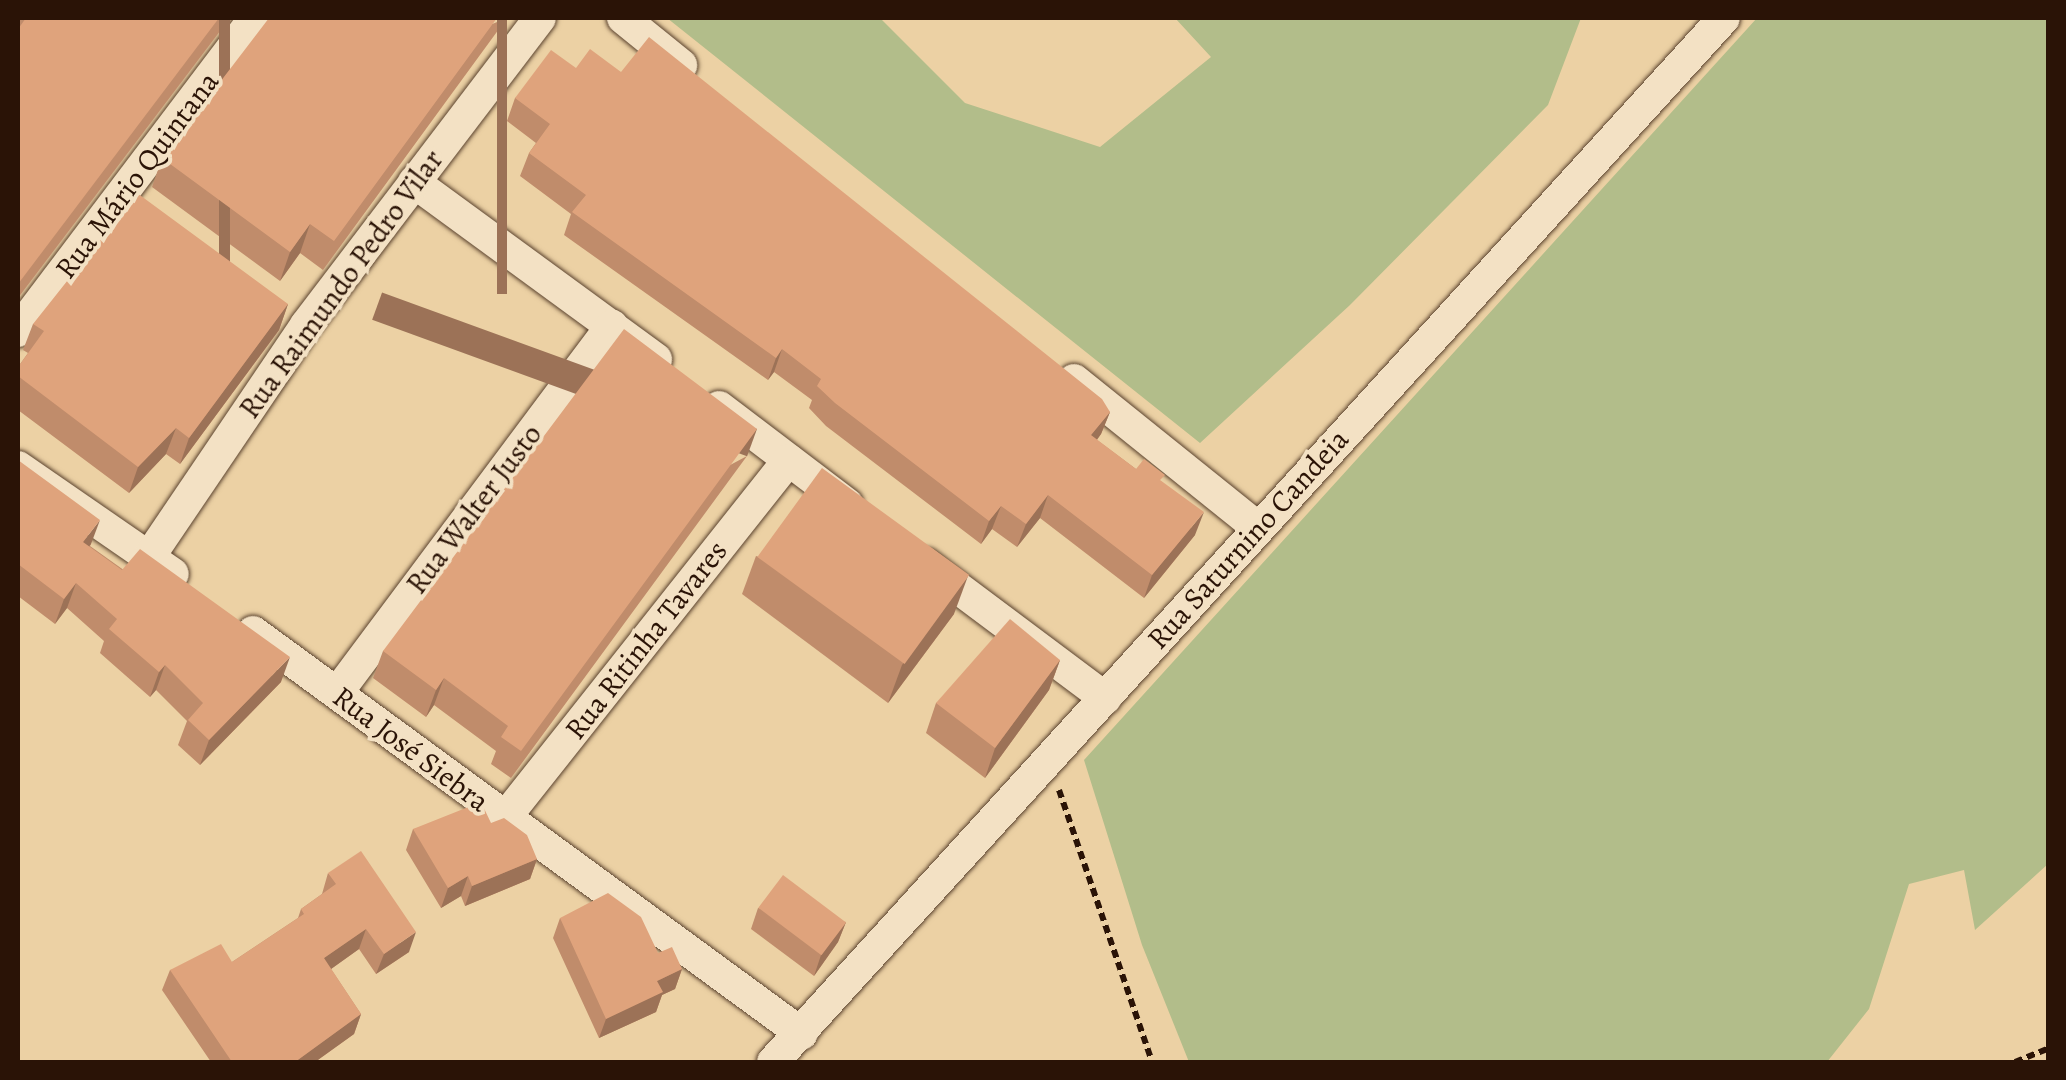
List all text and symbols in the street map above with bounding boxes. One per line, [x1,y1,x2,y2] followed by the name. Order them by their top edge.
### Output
[47,64,227,286] street label: Rua Mário Quintana
[231,143,451,425] street label: Rua Raimundo Pedro Vilar
[398,417,550,601] street label: Rua Walter Justo
[1140,421,1356,657] street label: Rua Saturnino Candeia
[557,533,735,747] street label: Rua Ritinha Tavares
[326,679,496,819] street label: Rua José Siebra

